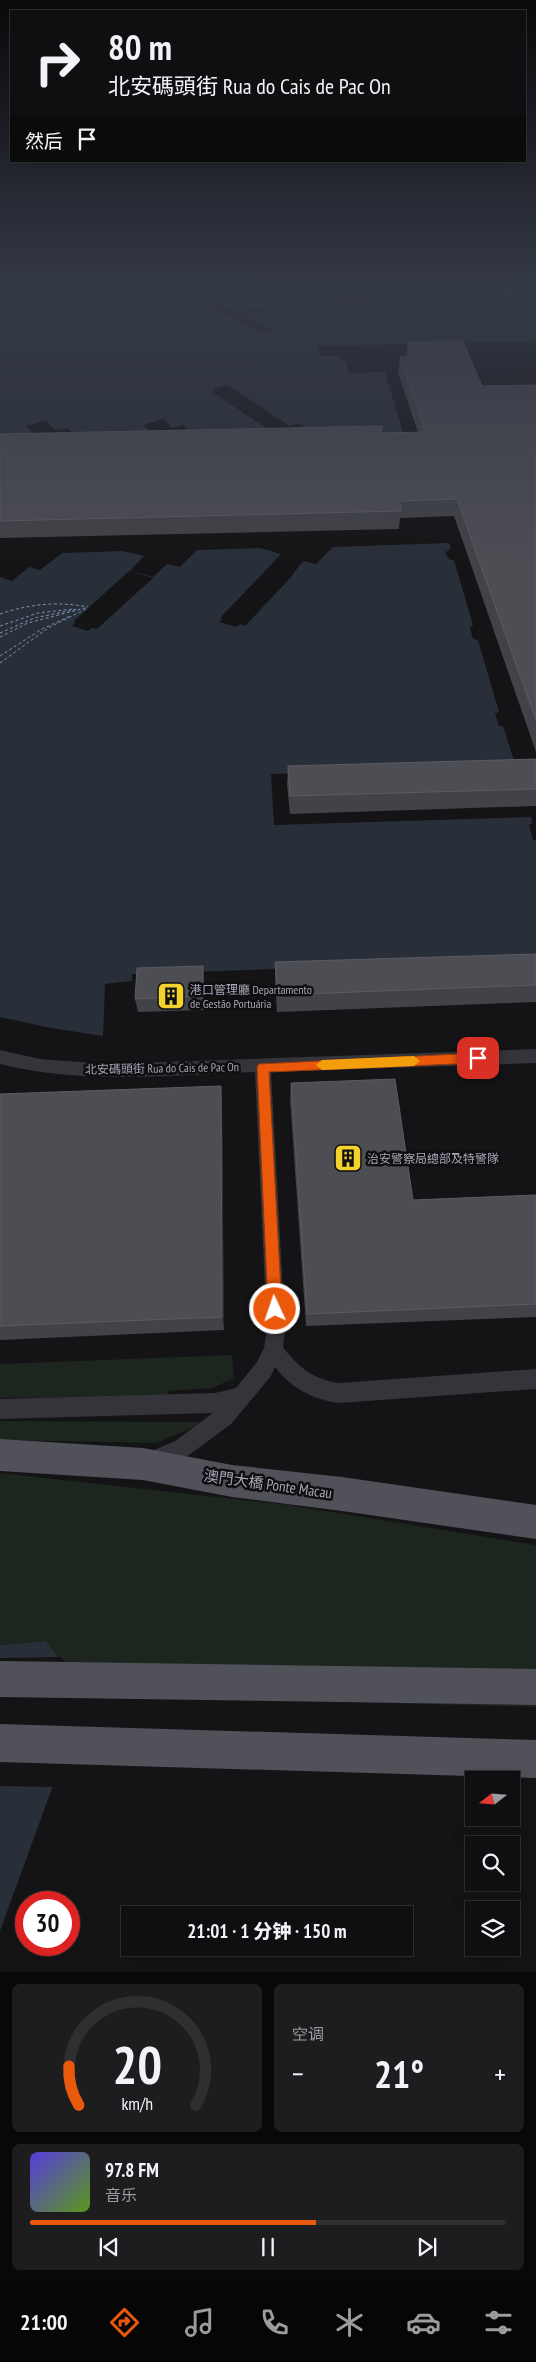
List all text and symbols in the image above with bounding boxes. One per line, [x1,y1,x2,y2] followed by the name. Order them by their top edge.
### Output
[108,24,172,70] text: 80 m
[25,30,90,95] icon: right
[108,72,391,100] text: 北安碼頭街 Rua do Cais de Pac On
[73,125,101,153] icon: arrive
[25,129,63,153] text: 然后
[156,981,186,1011] building icon: 港口管理廳 Departamento de Gestão Portuária
[190,982,312,1011] place label: 港口管理廳 Departamento de Gestão Portuária
[457,1037,499,1079] pin
[464,1044,492,1072] icon: arrive
[85,1059,239,1077] street label: 北安碼頭街 Rua do Cais de Pac On
[333,1143,363,1173] building icon: 治安警察局總部及特警隊
[367,1151,499,1166] place label: 治安警察局總部及特警隊
[248,1282,300,1334] position arrow
[203,1466,333,1502] street label: 澳門大橋 Ponte Macau
[465,1771,520,1826] north arrow
[465,1771,520,1956] map controls
[465,1836,520,1891] button: search
[15,1891,80,1956] speed limit sign: 30
[465,1901,520,1956] button: layers
[187,1919,347,1943] text: 21:01 · 1 分钟 · 150 m
[292,2024,324,2044] text: 空调
[112,2031,162,2098] text: 20
[374,2049,424,2098] text: 21°
[292,2055,304,2092] text: −
[494,2055,506,2092] text: +
[121,2092,153,2115] text: km/h
[105,2158,159,2182] text: 97.8 FM
[105,2185,137,2205] text: 音乐
[95,2233,123,2261] icon: previous
[254,2233,282,2261] icon: pause
[413,2233,441,2261] icon: next
[107,2305,142,2340] icon: directions
[182,2305,217,2340] icon: music
[257,2305,292,2340] icon: phone
[332,2305,367,2340] icon: climate
[406,2305,441,2340] icon: car
[481,2305,516,2340] icon: filters
[20,2308,67,2336] text: 21:00

